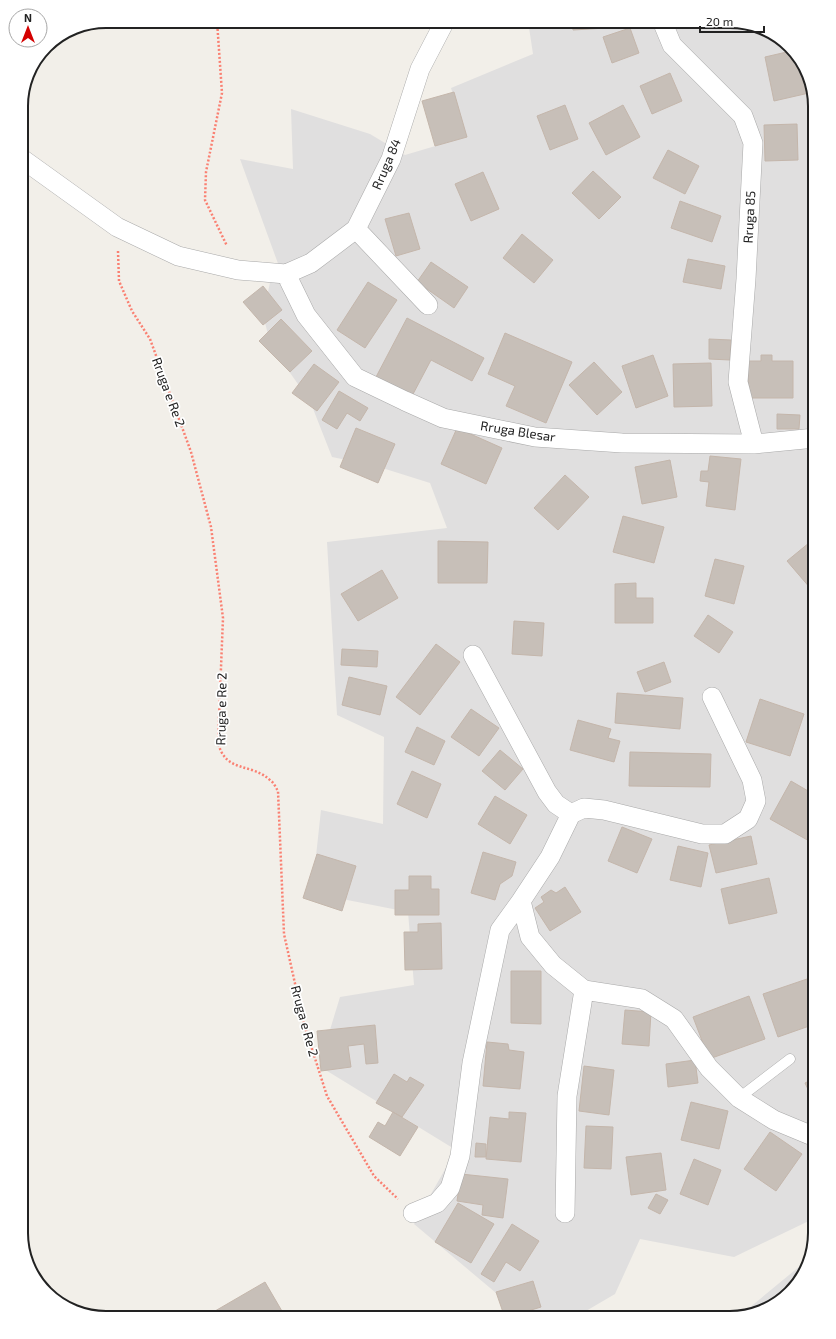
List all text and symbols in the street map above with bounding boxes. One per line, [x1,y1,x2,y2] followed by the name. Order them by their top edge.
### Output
[8,8,48,48] north arrow
[700,8,764,34] scale bar
[24,11,32,24] text: N
[706,14,733,28] text: 20 m
[368,136,404,192] street label: Rruga 84
[740,190,758,244] street label: Rruga 85
[149,355,189,429] street label: Rruga e Re 2
[479,417,557,445] street label: Rruga Blesar
[212,672,230,746] street label: Rruga e Re 2
[288,984,322,1058] street label: Rruga e Re 2

